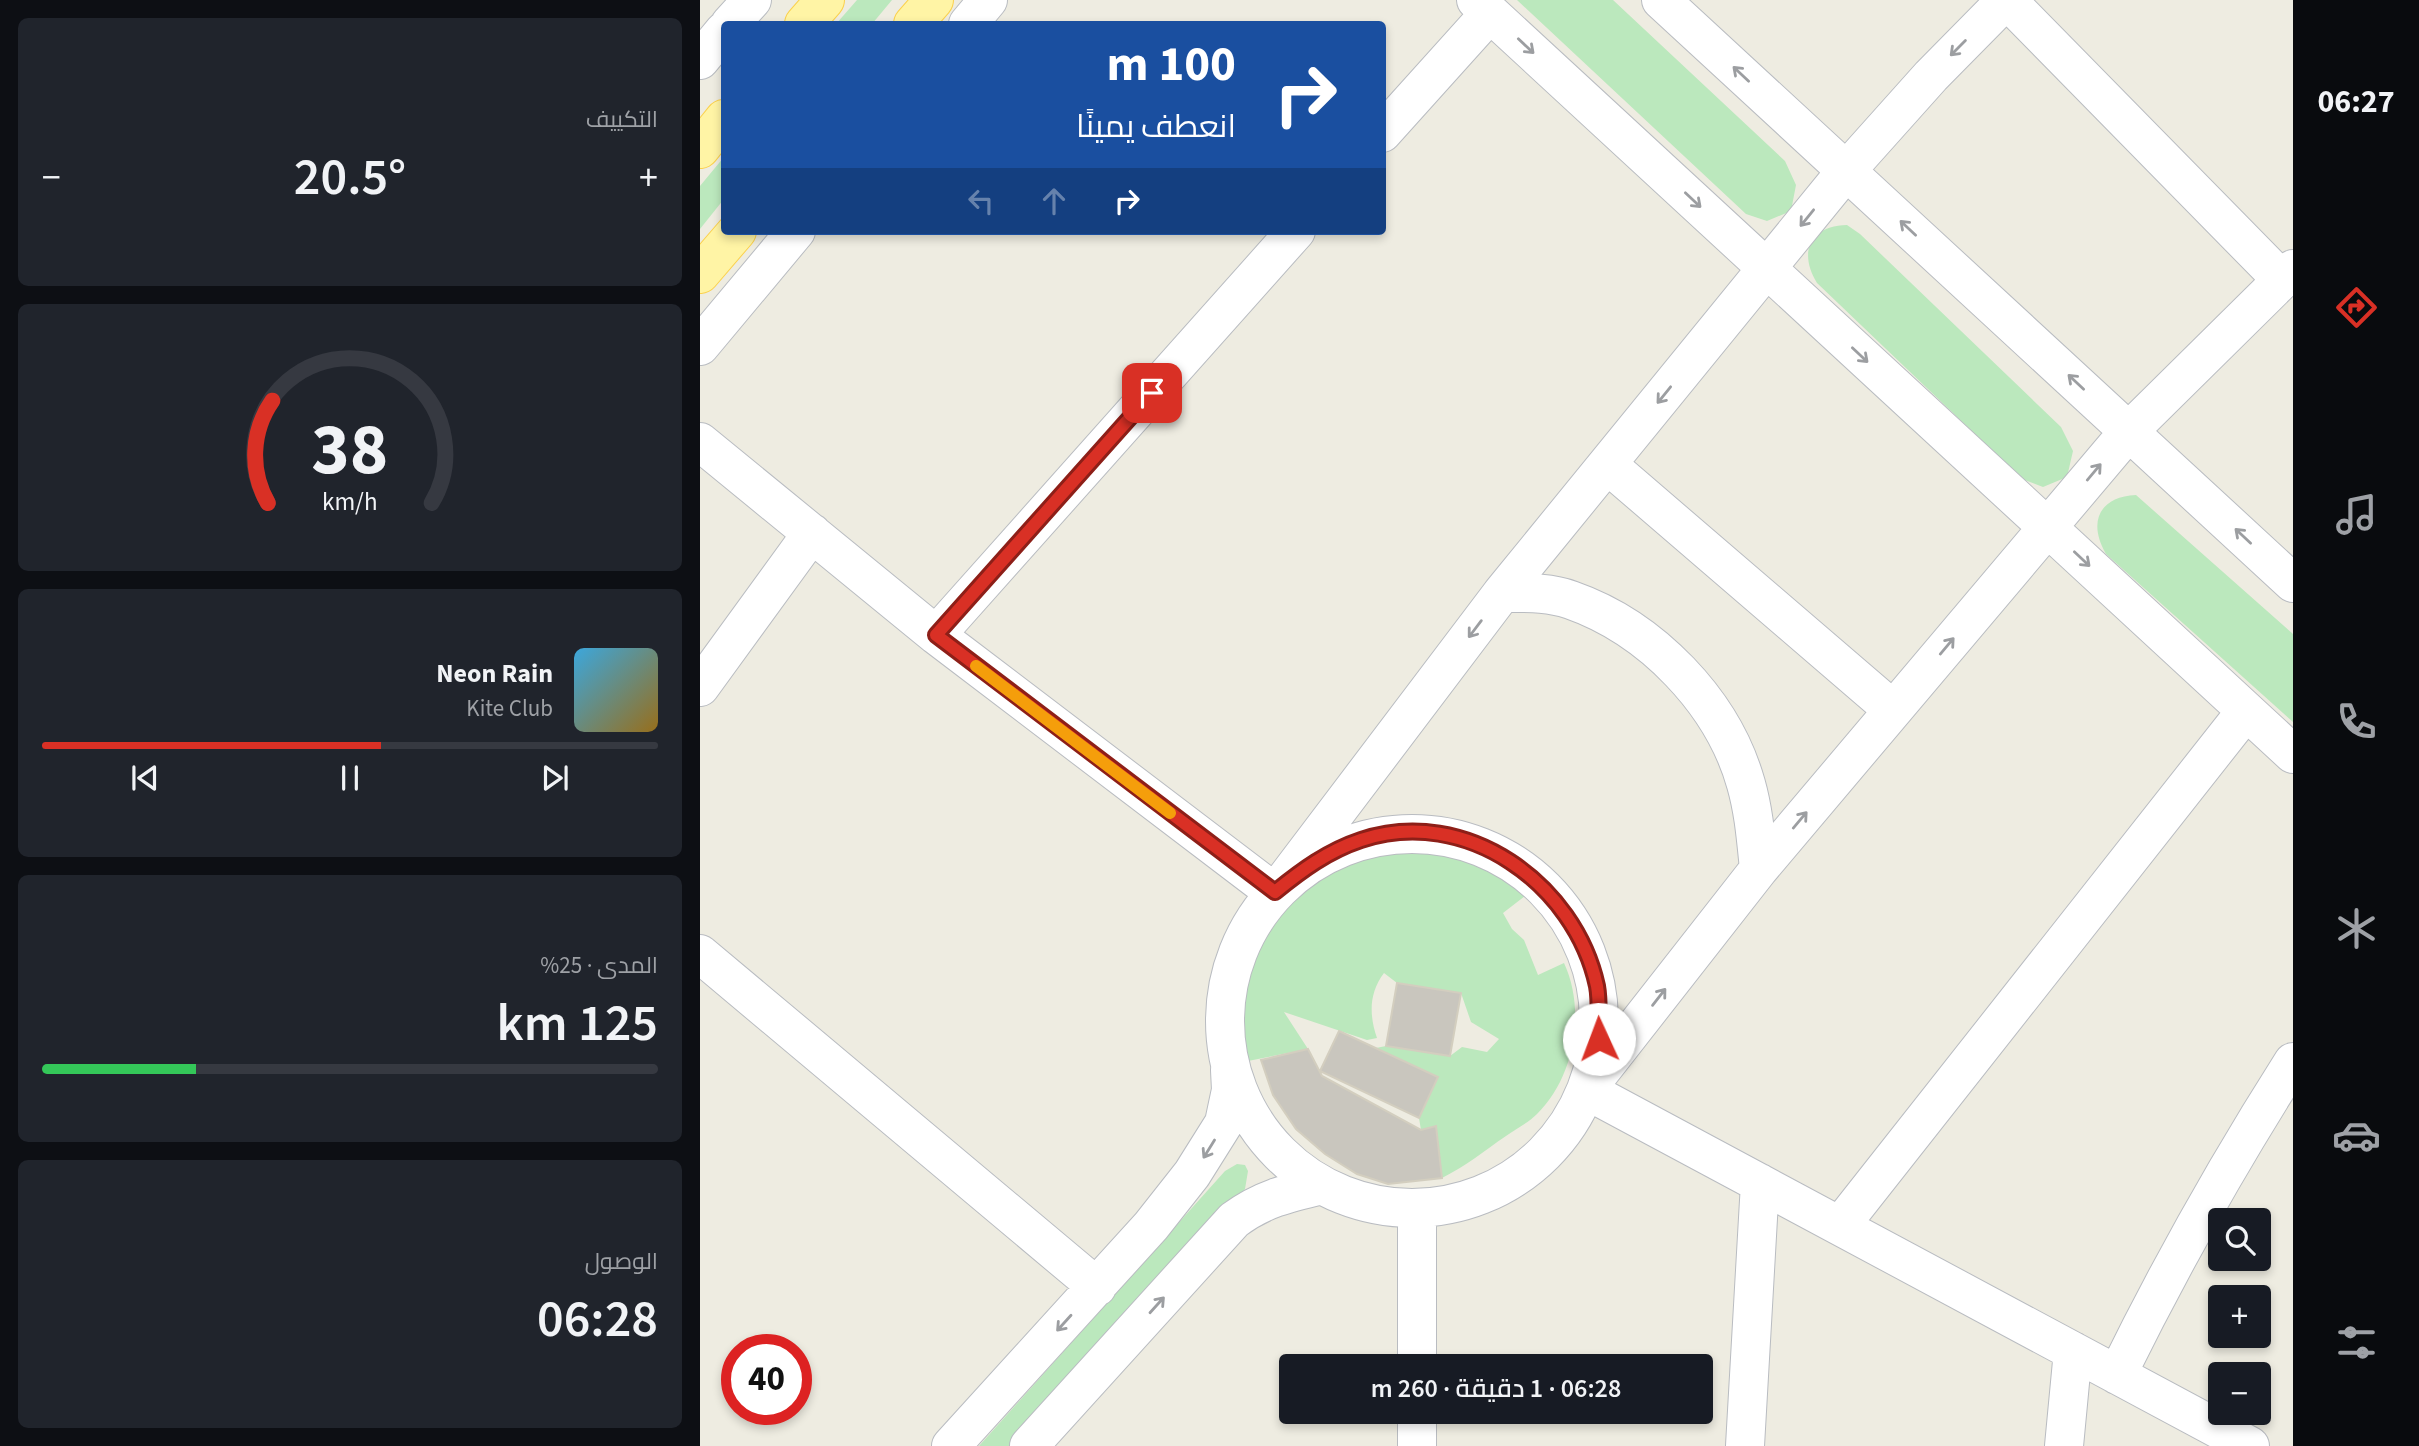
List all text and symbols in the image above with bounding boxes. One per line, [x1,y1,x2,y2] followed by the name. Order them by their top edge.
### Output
[1107,30,1236,100] text: 100 m
[1517,38,1535,54] one-way arrow
[1950,40,1967,57] one-way arrow
[1260,49,1351,140] icon: right
[1733,65,1750,82] one-way arrow
[2317,79,2395,125] text: 06:27
[586,103,658,136] text: التكييف
[1076,104,1236,150] text: انعطف يمينًا
[294,141,406,215] text: 20.5°
[42,151,61,205] text: −
[639,151,658,205] text: +
[962,182,1000,220] icon: left
[1035,182,1073,220] icon: ahead
[1108,182,1146,220] icon: right
[1684,192,1701,209] one-way arrow
[1799,209,1815,227] one-way arrow
[1899,220,1917,236] one-way arrow
[2332,283,2381,332] icon: directions
[1851,346,1868,363] one-way arrow
[1122,363,1182,423] pin
[1133,374,1171,412] icon: arrive
[2067,374,2085,390] one-way arrow
[1656,386,1672,404] one-way arrow
[312,399,388,503] text: 38
[2086,463,2102,481] one-way arrow
[322,484,378,520] text: km/h
[2332,490,2381,539] icon: music
[2235,528,2252,545] one-way arrow
[2073,551,2091,567] one-way arrow
[1467,620,1482,638] one-way arrow
[1939,637,1955,655] one-way arrow
[436,655,553,692] text: Neon Rain
[466,692,553,725] text: Kite Club
[2332,697,2381,746] icon: phone
[126,759,164,797] icon: previous
[331,759,369,797] icon: pause
[536,759,574,797] icon: next
[1792,811,1808,829] one-way arrow
[2332,904,2381,953] icon: climate
[540,949,658,982] text: المدى · 25%
[497,987,658,1061] text: 125 km
[1651,989,1666,1007] one-way arrow
[1562,1002,1636,1076] position arrow
[2332,1111,2381,1160] icon: car
[1202,1139,1217,1158] one-way arrow
[2208,1208,2271,1425] map controls
[2208,1208,2271,1271] button: search
[585,1245,658,1278] text: الوصول
[537,1283,658,1357] text: 06:28
[2208,1285,2271,1348] button: +
[1149,1296,1165,1314] one-way arrow
[1055,1314,1072,1331] one-way arrow
[2332,1318,2381,1367] icon: filters
[721,1334,812,1425] speed limit sign: 40
[2208,1362,2271,1425] button: −
[1371,1370,1621,1407] text: 06:28 · 1 دقيقة · 260 m

